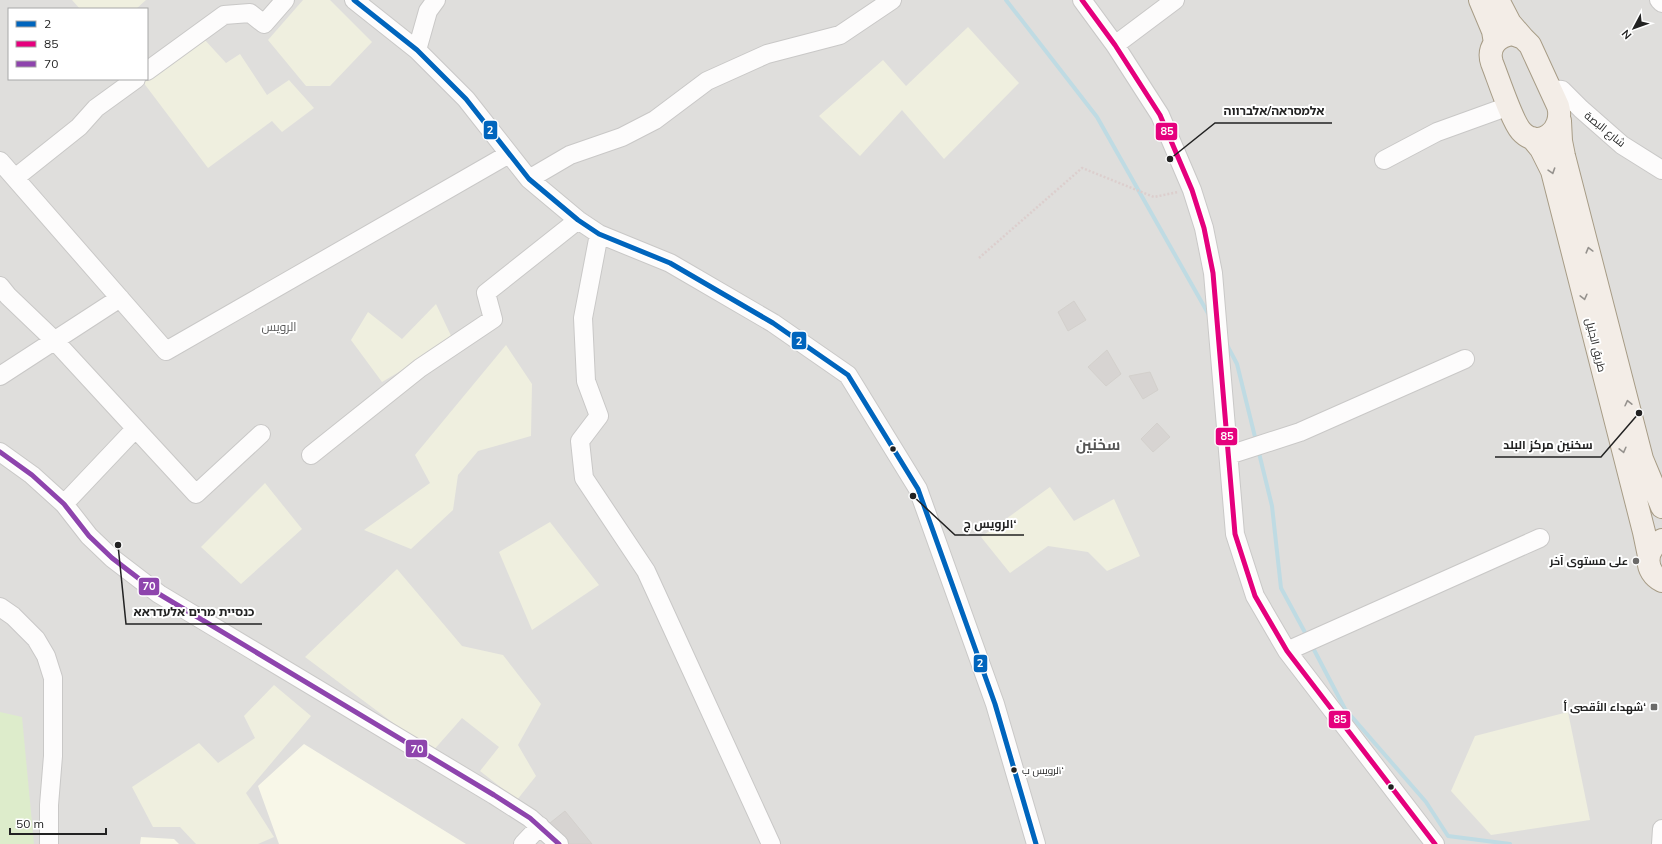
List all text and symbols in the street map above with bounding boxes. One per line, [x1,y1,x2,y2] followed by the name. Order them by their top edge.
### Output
[8,8,148,80] legend
[1614,8,1654,48] north arrow
[44,16,51,31] text: 2
[1618,27,1634,42] text: N
[44,36,58,51] text: 85
[44,56,58,71] text: 70
[1215,99,1332,123] callout: אלמסראה/אלברווה
[1224,103,1324,118] text: אלמסראה/אלברווה
[1581,108,1628,151] street label: شارع البصة
[483,120,498,140] line badge: 2
[1155,122,1178,141] line badge: 85
[487,123,494,137] text: 2
[1160,124,1174,138] text: 85
[1547,167,1556,174] one-way arrow
[1585,247,1593,254] one-way arrow
[1579,293,1588,300] one-way arrow
[1583,317,1609,373] street label: طريق الجليل
[262,319,296,334] district label: الرويس
[791,331,807,350] line badge: 2
[796,334,803,348] text: 2
[1624,400,1633,407] one-way arrow
[1215,427,1238,446] line badge: 85
[1220,429,1234,443] text: 85
[1495,433,1601,457] callout: سخنين مركز البلد
[1076,435,1120,454] district label: سخنين
[1503,437,1593,453] text: سخنين مركز البلد
[888,444,898,454] unlabelled marker
[1618,446,1627,453] one-way arrow
[955,511,1024,535] callout: الرويس ج‘
[964,516,1016,533] text: الرويس ج‘
[1549,554,1628,569] place label: على مستوى آخر
[1631,556,1641,566] marker: على مستوى آخر
[138,577,160,596] line badge: 70
[142,579,156,593] text: 70
[126,600,262,624] callout: כנסיית מרים אלעדראא
[134,604,254,619] text: כנסיית מרים אלעדראא
[973,654,988,673] line badge: 2
[977,656,984,670] text: 2
[1564,700,1646,715] place label: شهداء الأقصى أ‘
[1649,702,1659,712] marker: شهداء الأقصى أ‘
[1328,710,1351,729] line badge: 85
[1333,712,1347,726] text: 85
[405,739,428,758] line badge: 70
[410,742,424,756] text: 70
[1022,764,1064,777] place label: الرويس ب‘
[1009,765,1019,775] marker: الرويس ب‘
[1386,782,1396,792] unlabelled marker
[10,810,106,836] scale bar
[16,816,44,831] text: 50 m

